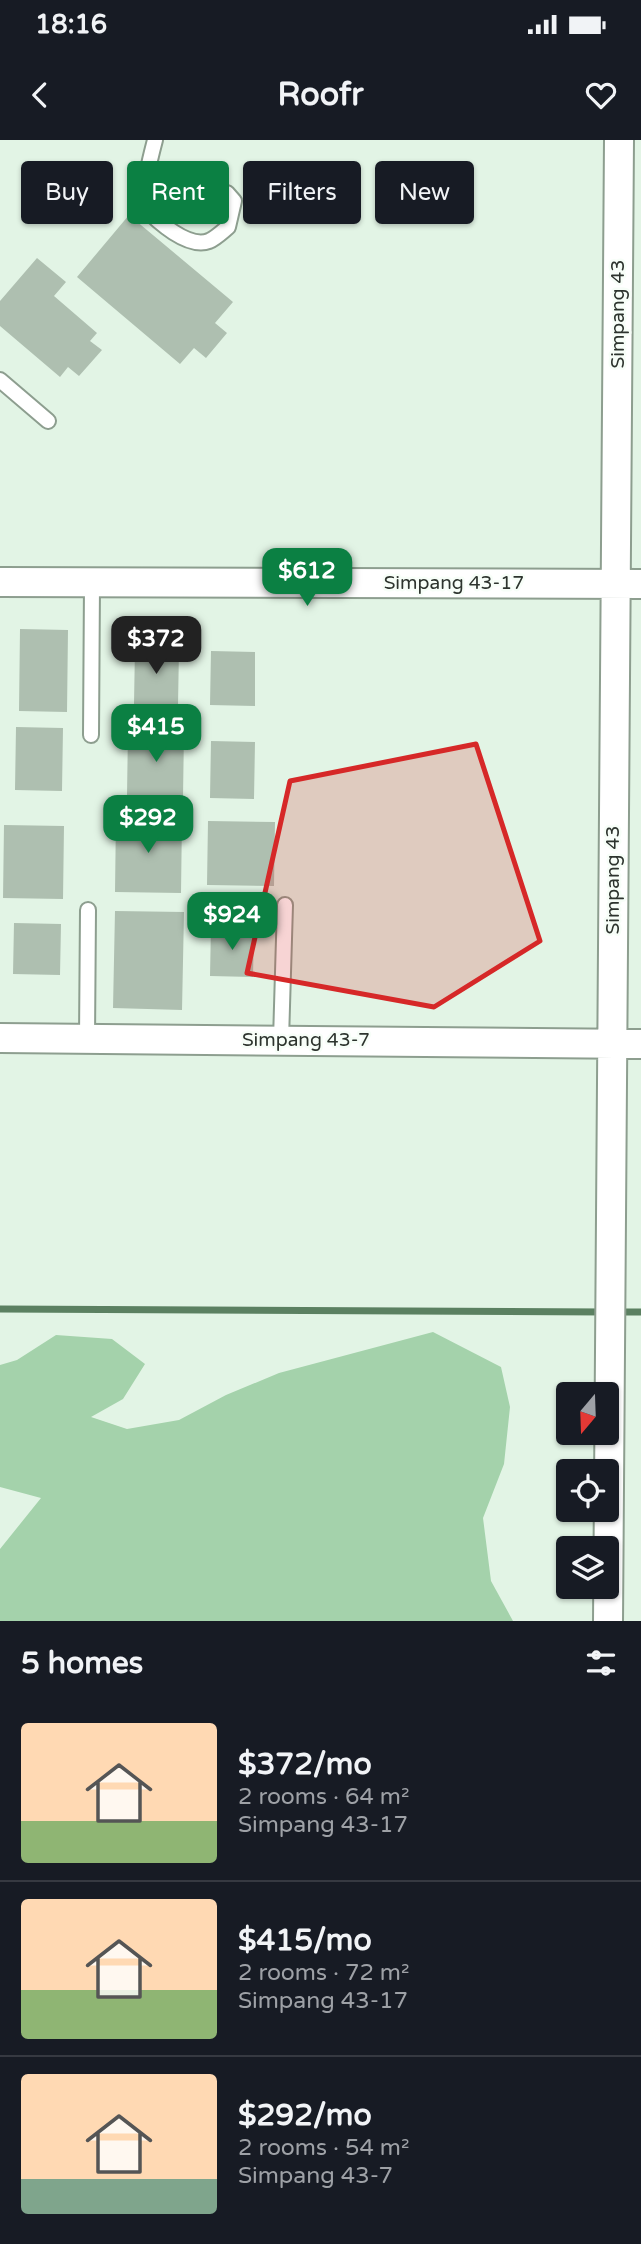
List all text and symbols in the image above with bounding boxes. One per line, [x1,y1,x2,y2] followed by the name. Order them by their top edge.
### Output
[35,9,107,40] text: 18:16
[21,76,59,114] icon: back
[277,76,364,114] text: Roofr
[582,76,620,114] icon: heart
[21,161,113,224] chip: Buy
[127,161,229,224] chip: Rent
[243,161,361,224] chip: Filters
[375,161,474,224] chip: New
[607,260,629,368] street label: Simpang 43
[266,548,348,608] pin: $612
[278,557,336,585] text: $612
[384,572,524,594] street label: Simpang 43-17
[115,616,197,676] pin: $372
[127,625,185,653] text: $372
[115,704,197,764] pin: $415
[127,713,185,741] text: $415
[107,796,189,855] pin: $292
[119,804,177,832] text: $292
[602,826,624,934] street label: Simpang 43
[191,892,273,952] pin: $924
[203,901,261,929] text: $924
[242,1029,370,1051] street label: Simpang 43-7
[556,1382,620,1446] north arrow
[556,1382,619,1599] map controls
[556,1459,619,1522] button: locate
[556,1536,619,1599] button: layers
[582,1644,620,1682] icon: filters
[21,1645,143,1682] text: 5 homes
[238,1746,372,1783] text: $372/mo
[77,1751,161,1835] icon: home
[238,1783,409,1811] text: 2 rooms · 64 m²
[238,1811,408,1839] text: Simpang 43-17
[238,1922,372,1959] text: $415/mo
[77,1927,161,2011] icon: home
[238,1959,409,1987] text: 2 rooms · 72 m²
[238,1987,408,2015] text: Simpang 43-17
[238,2097,372,2134] text: $292/mo
[77,2102,161,2186] icon: home
[238,2134,409,2162] text: 2 rooms · 54 m²
[238,2162,393,2190] text: Simpang 43-7

